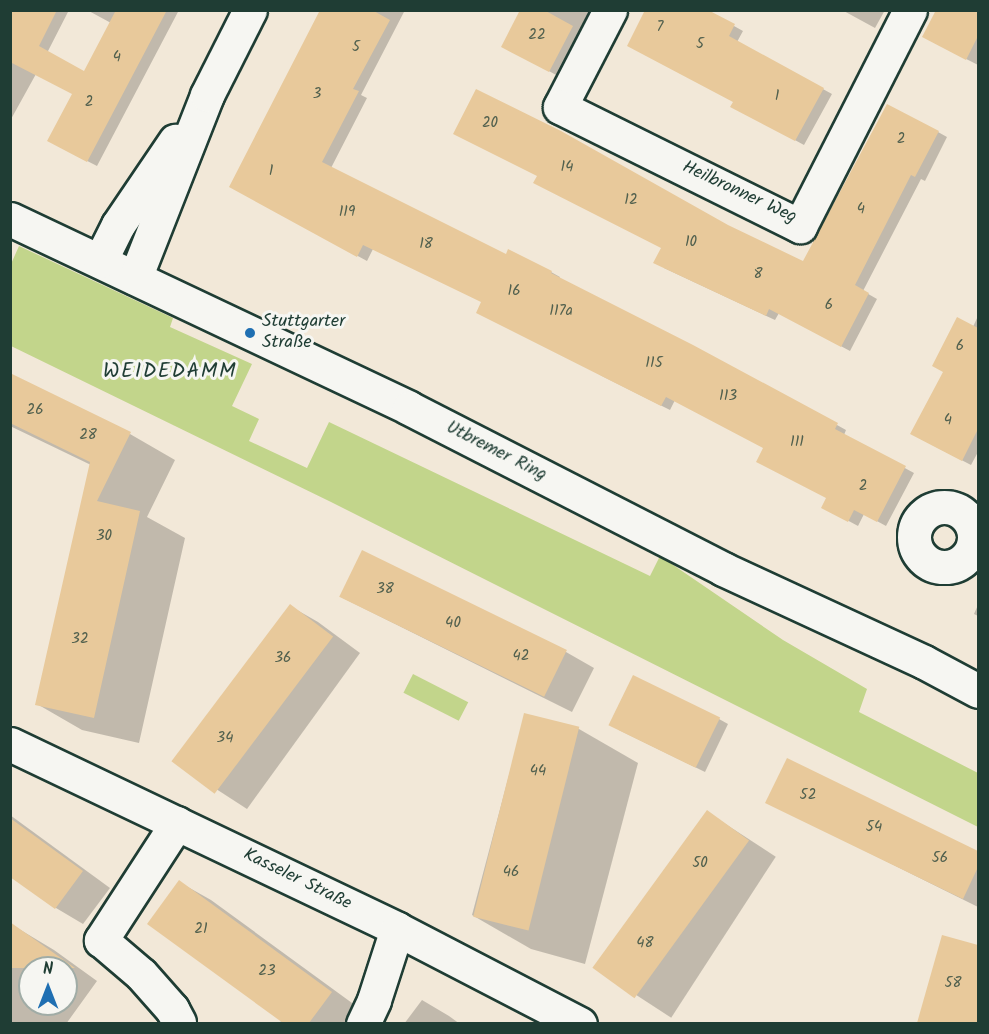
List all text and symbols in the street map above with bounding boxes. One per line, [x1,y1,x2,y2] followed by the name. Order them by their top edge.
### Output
[657,19,663,37] house number: 7
[528,27,546,45] house number: 22
[696,36,704,54] house number: 5
[352,39,360,57] house number: 5
[113,49,121,67] house number: 4
[313,86,321,104] house number: 3
[775,88,779,106] house number: 1
[85,94,93,112] house number: 2
[482,115,498,133] house number: 20
[897,131,905,149] house number: 2
[678,157,800,229] street label: Heilbronner Weg
[561,159,573,177] house number: 14
[269,163,273,181] house number: 1
[624,192,638,210] house number: 12
[857,201,865,219] house number: 4
[339,204,355,222] house number: 119
[685,234,697,252] house number: 10
[419,236,433,254] house number: 18
[753,266,763,284] house number: 8
[507,283,521,301] house number: 16
[825,297,833,315] house number: 6
[549,303,573,321] house number: 117a
[262,312,345,354] place label: Stuttgarter Straße
[243,326,257,340] marker: Stuttgarter Straße
[956,338,964,356] house number: 6
[645,355,663,373] house number: 115
[103,359,237,385] district label: WEIDEDAMM
[719,388,737,406] house number: 113
[26,402,44,420] house number: 26
[944,412,952,430] house number: 4
[442,417,550,487] street label: Utbremer Ring
[79,427,97,445] house number: 28
[790,434,804,452] house number: 111
[859,478,867,496] house number: 2
[96,528,112,546] house number: 30
[376,581,394,599] house number: 38
[445,615,461,633] house number: 40
[71,631,89,649] house number: 32
[513,648,529,666] house number: 42
[275,650,291,668] house number: 36
[217,730,233,748] house number: 34
[530,763,546,781] house number: 44
[800,787,816,805] house number: 52
[866,819,882,837] house number: 54
[239,844,355,916] street label: Kasseler Straße
[932,850,948,868] house number: 56
[692,855,708,873] house number: 50
[503,864,519,882] house number: 46
[194,921,208,939] house number: 21
[636,935,654,953] house number: 48
[18,956,78,1016] north arrow
[43,957,53,982] text: N
[258,963,276,981] house number: 23
[944,975,962,993] house number: 58

